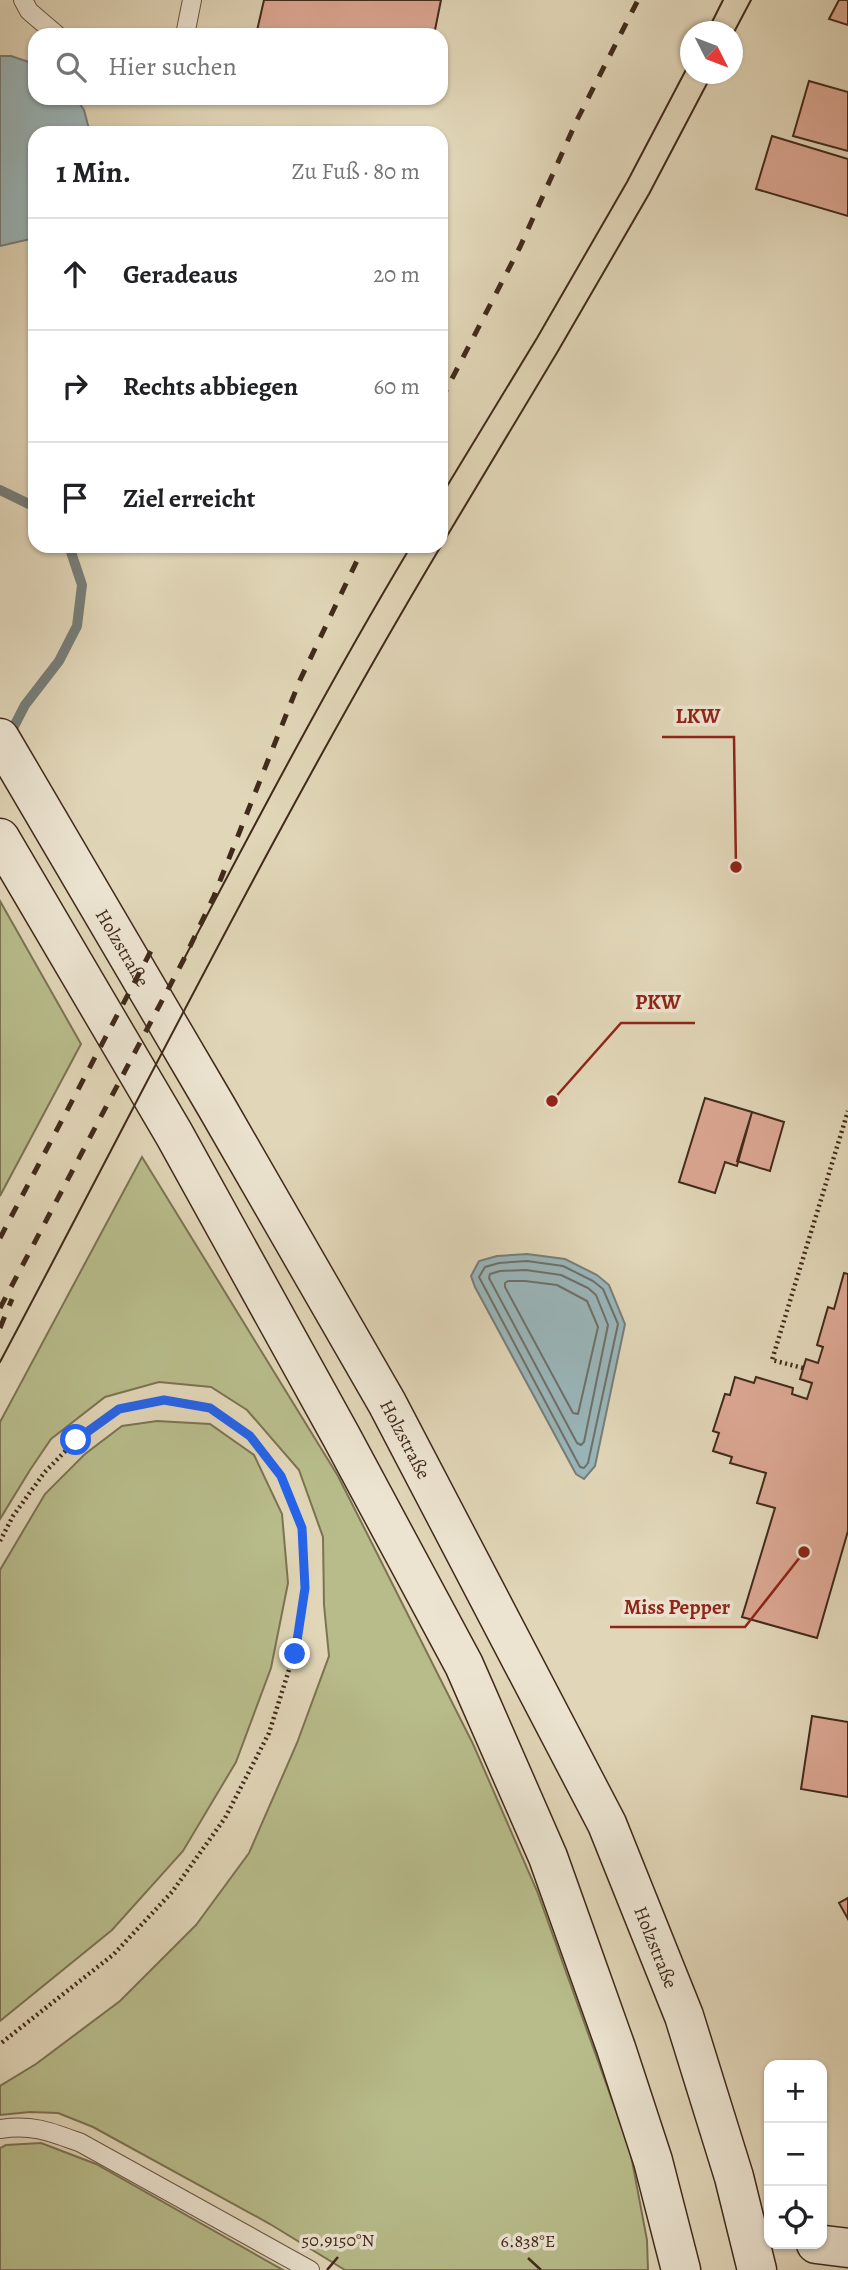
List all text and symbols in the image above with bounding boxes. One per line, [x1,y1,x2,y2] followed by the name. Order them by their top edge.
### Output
[680,21,743,84] north arrow
[28,28,448,105] search box
[52,48,90,86] icon: search
[108,49,237,84] text: Hier suchen
[56,152,131,192] text: 1 Min.
[292,156,420,187] text: Zu Fuß · 80 m
[56,255,94,293] icon: ahead
[123,257,238,292] text: Geradeaus
[373,259,420,290] text: 20 m
[56,367,94,405] icon: right
[123,369,298,404] text: Rechts abbiegen
[373,371,420,402] text: 60 m
[56,479,94,517] icon: arrive
[123,481,256,516] text: Ziel erreicht
[662,695,734,737] callout: LKW
[676,702,721,730] text: LKW
[89,904,155,992] street label: Holzstraße
[621,981,695,1023] callout: PKW
[635,988,682,1016] text: PKW
[373,1395,436,1484] street label: Holzstraße
[60,1424,91,1455] route start
[610,1585,745,1627] callout: Miss Pepper
[624,1593,731,1621] text: Miss Pepper
[279,1638,310,1669] route end
[627,1902,684,1992] street label: Holzstraße
[764,2060,827,2249] map controls
[764,2060,827,2123] button: +
[764,2123,827,2186] button: −
[764,2186,827,2249] button: locate
[302,2228,374,2252] text: 50.9150°N
[501,2229,555,2253] text: 6.838°E

